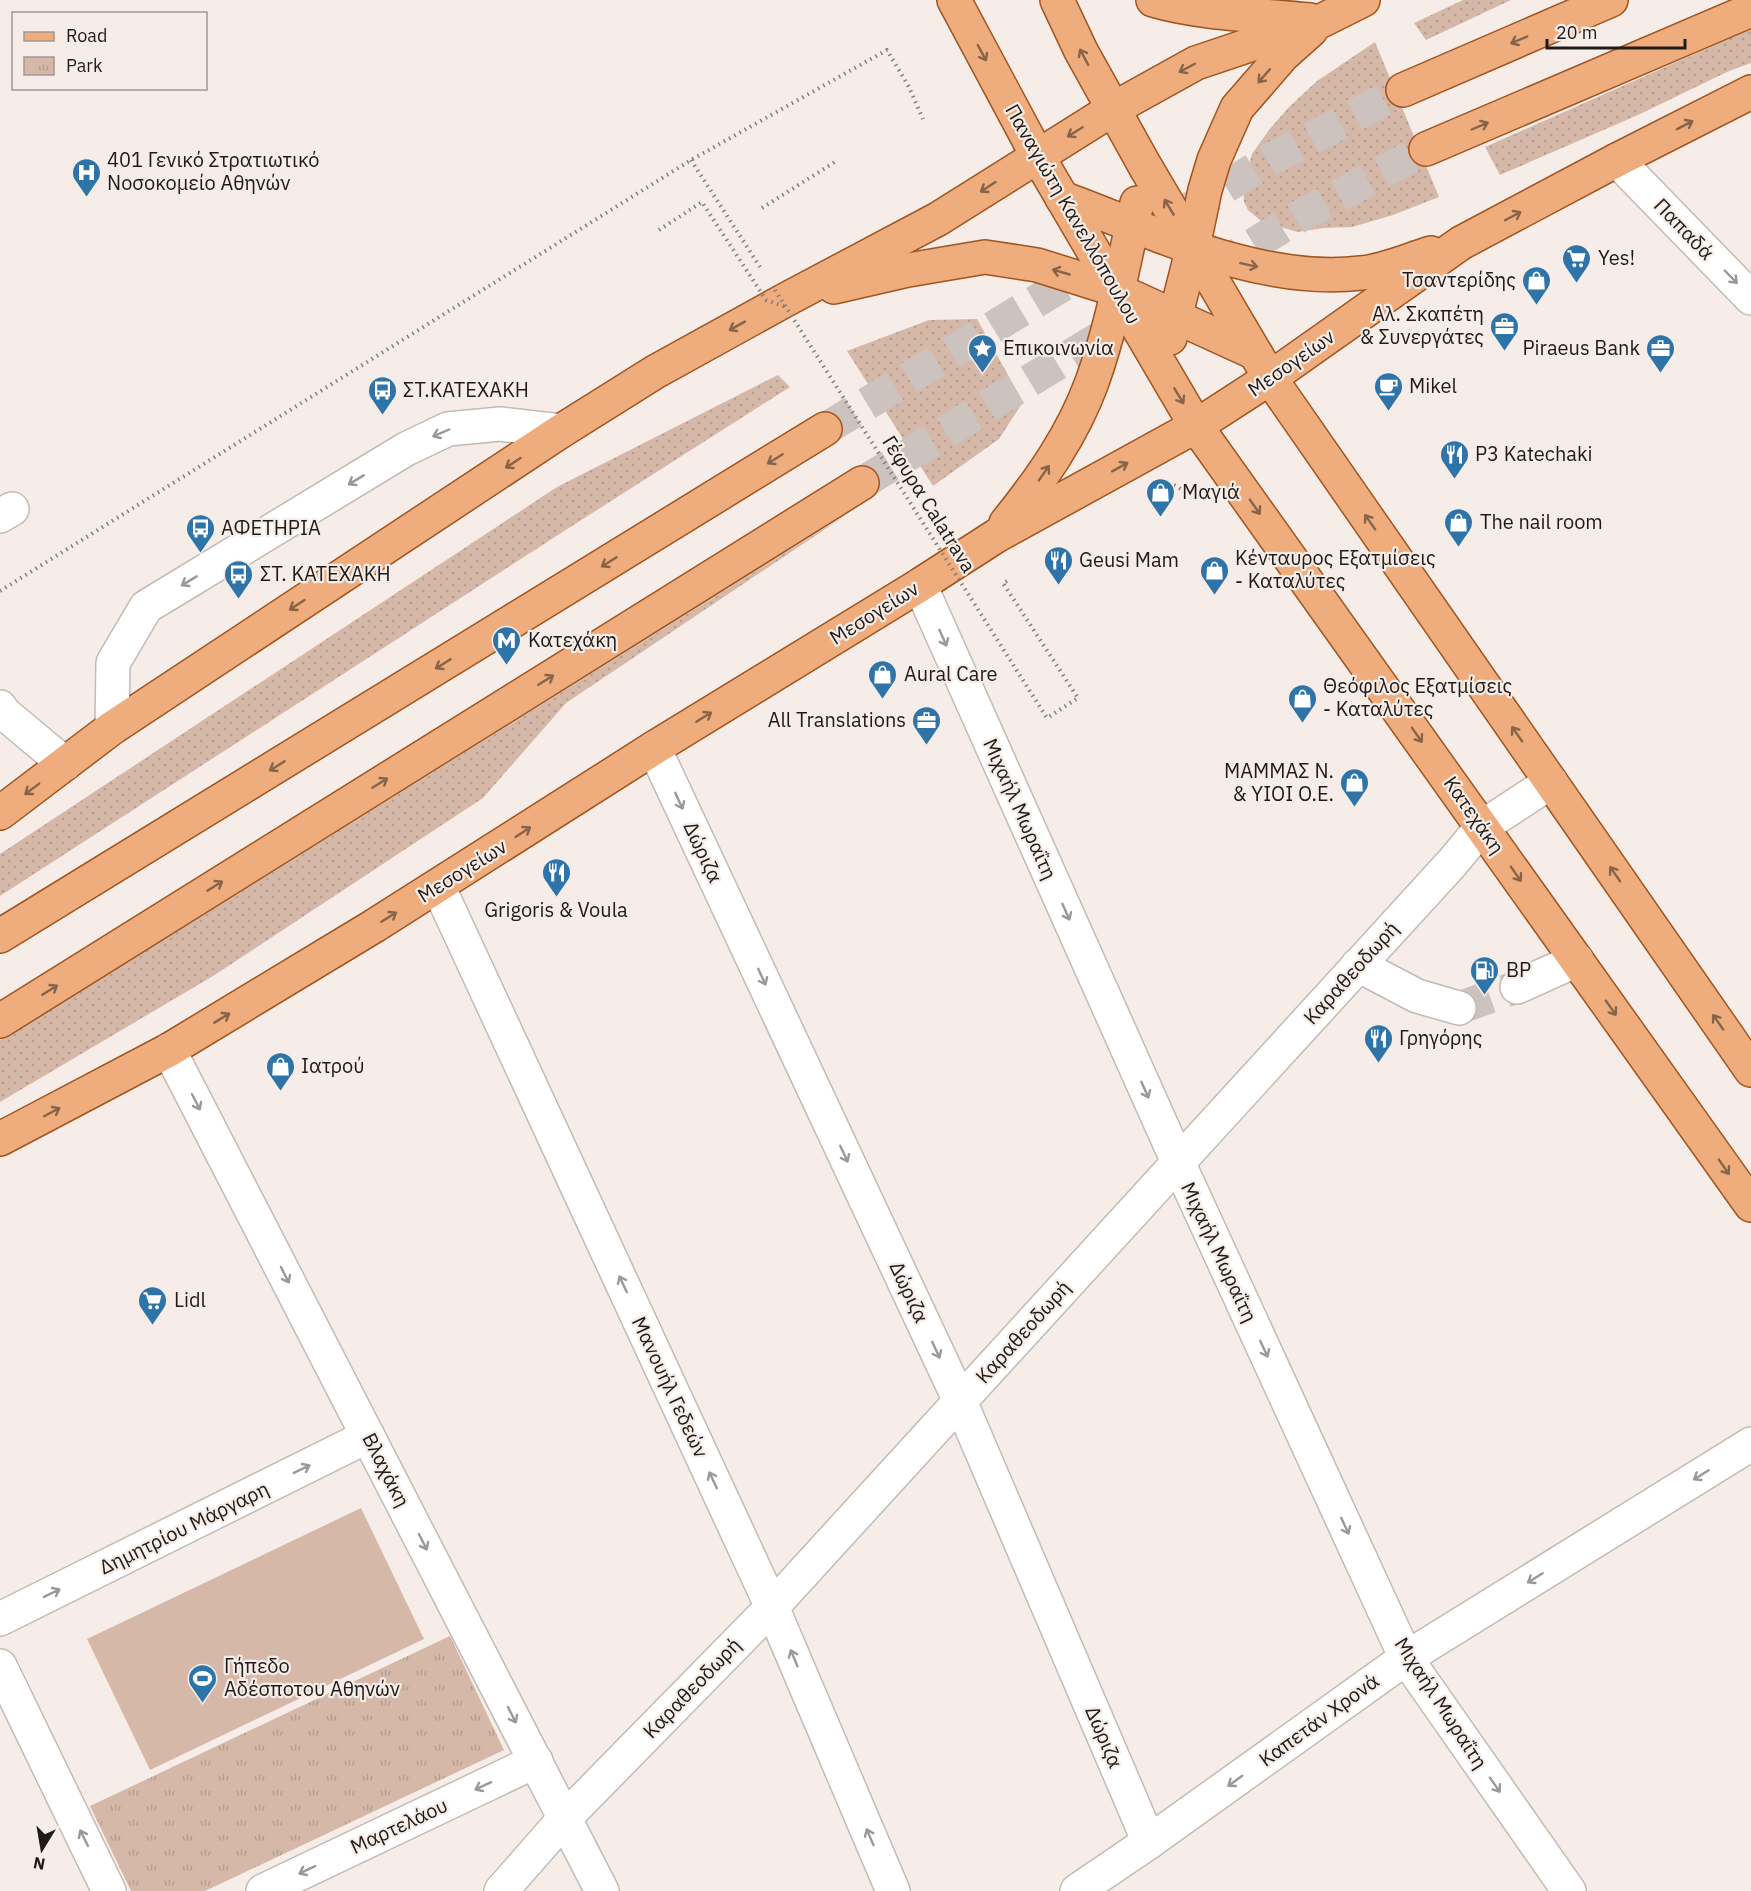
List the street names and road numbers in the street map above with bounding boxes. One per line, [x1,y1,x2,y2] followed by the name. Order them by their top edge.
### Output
[999,99,1148,329] street label: Παναγιώτη Κανελλόπουλου
[1648,192,1721,265] street label: Παπαδά
[1242,323,1340,402] street label: Μεσογείων
[876,430,983,578] street label: Γέφυρα Calatrava
[824,575,923,651] street label: Μεσογείων
[977,734,1064,884] street label: Μιχαήλ Μωραΐτη
[1438,770,1511,859] street label: Κατεχάκη
[677,817,729,887] street label: Δώριζα
[412,833,511,909] street label: Μεσογείων
[1297,915,1404,1030] street label: Καραθεοδωρή
[1175,1177,1264,1326] street label: Μιχαήλ Μωραΐτη
[883,1257,935,1327] street label: Δώριζα
[969,1274,1076,1389] street label: Καραθεοδωρή
[626,1312,715,1462] street label: Μανουήλ Γεδεών
[356,1428,417,1511] street label: Βλαχάκη
[94,1475,273,1580] street label: Δημητρίου Μάργαρη
[637,1631,747,1744] street label: Καραθεοδωρή
[1389,1632,1494,1774] street label: Μιχαήλ Μωραΐτη
[1253,1667,1384,1772] street label: Καπετάν Χρονά
[1079,1702,1130,1772] street label: Δώριζα
[346,1791,452,1860] street label: Μαρτελάου

